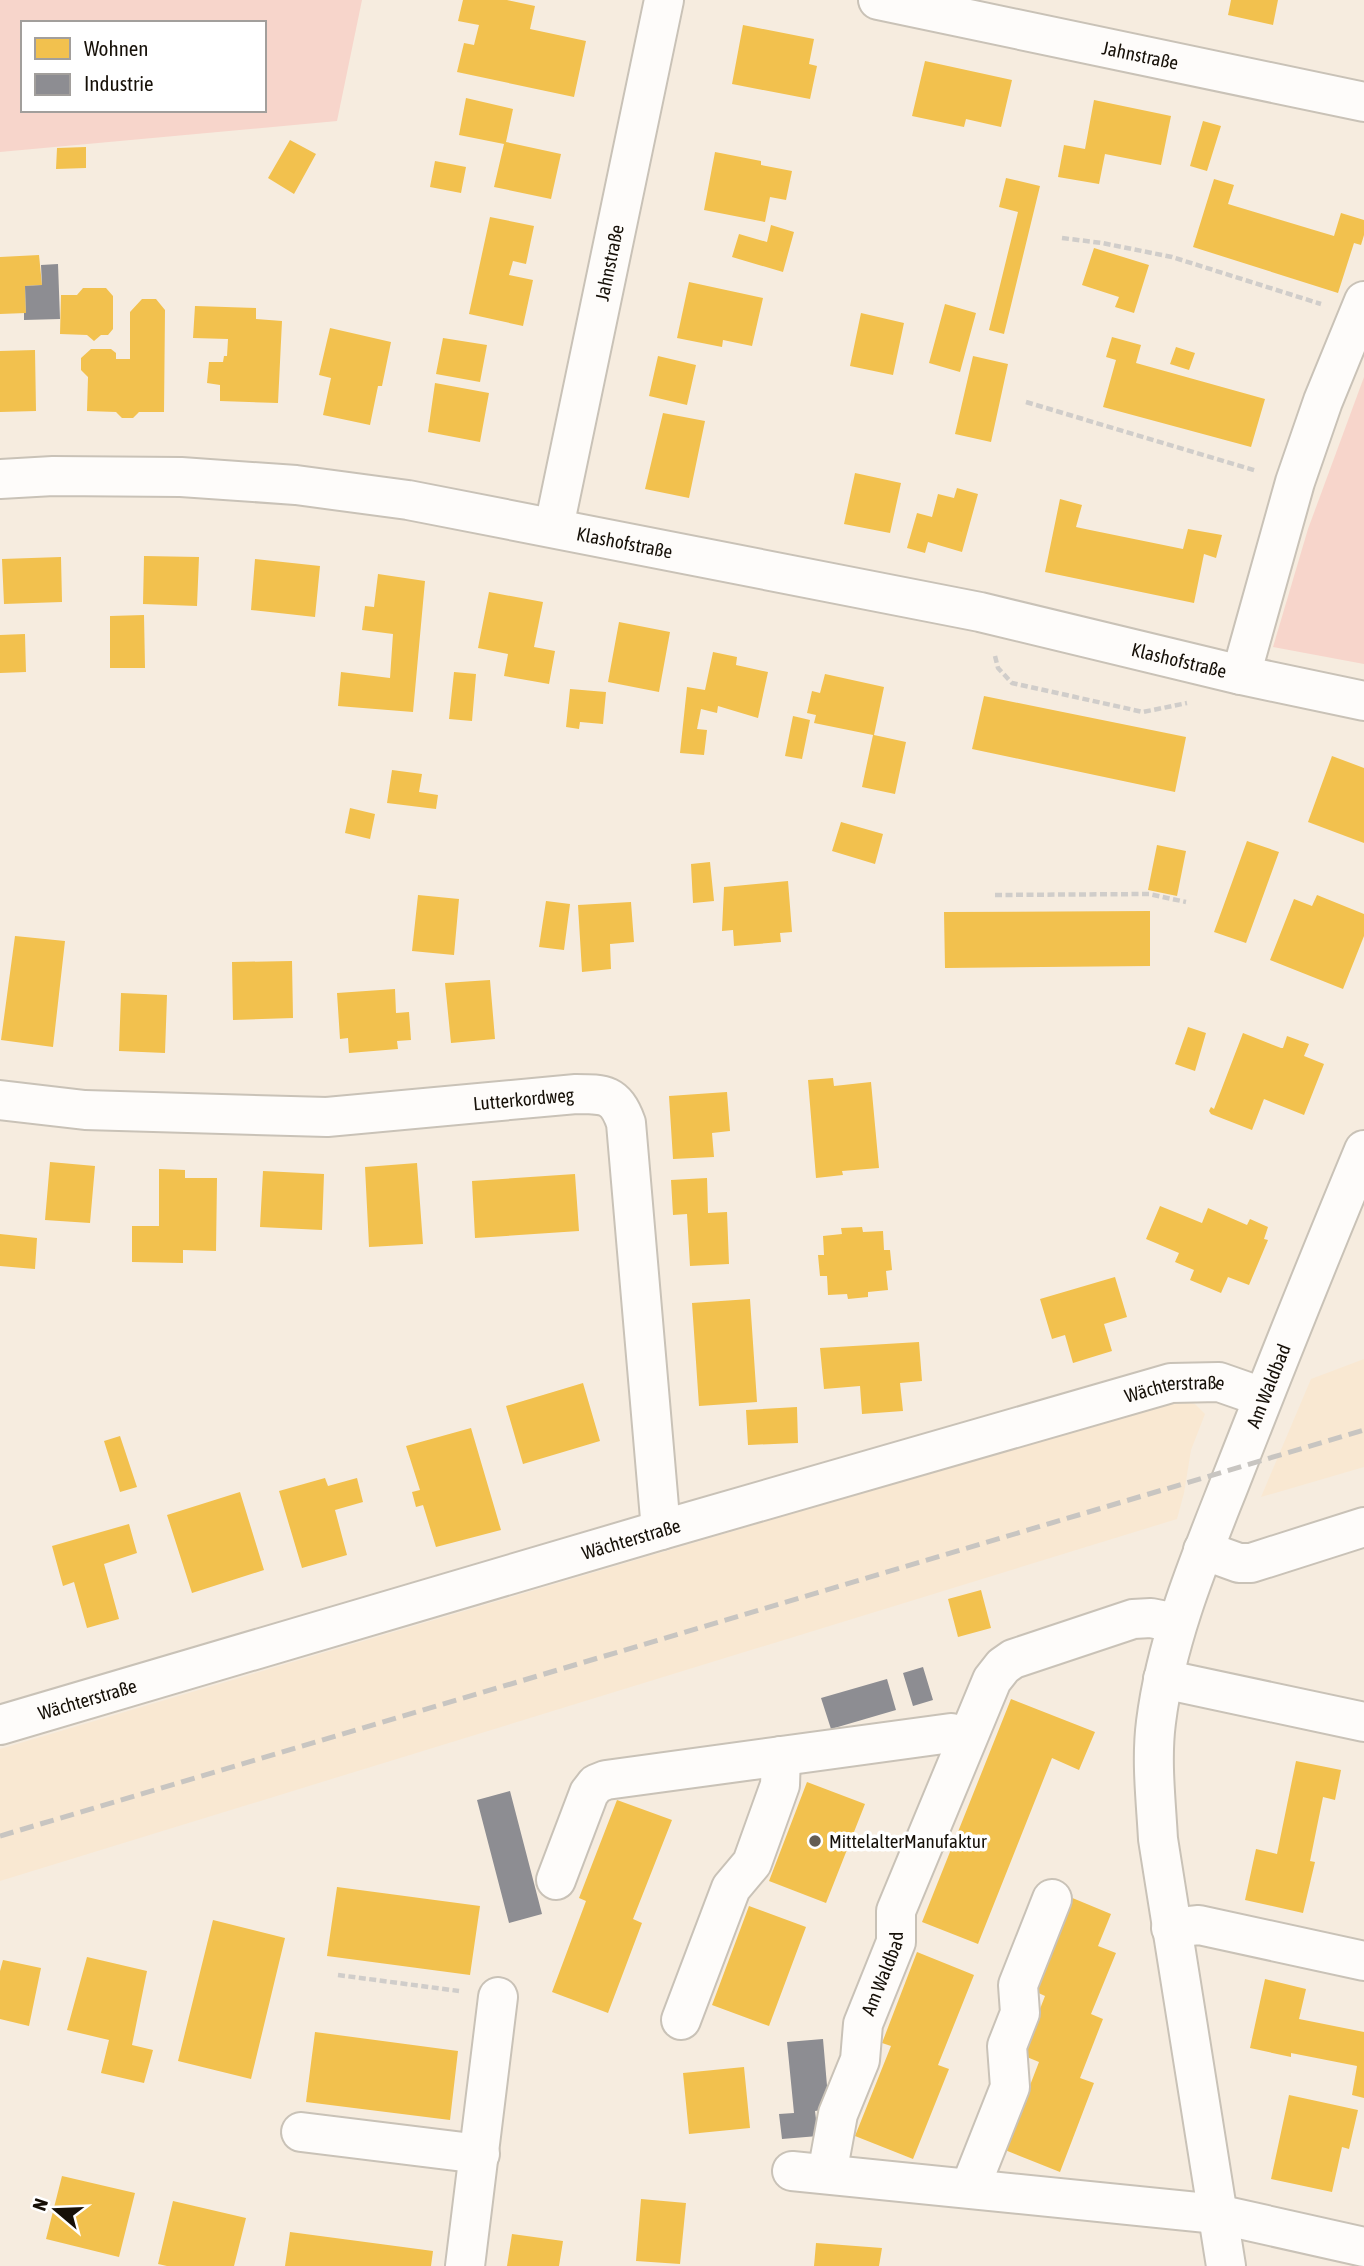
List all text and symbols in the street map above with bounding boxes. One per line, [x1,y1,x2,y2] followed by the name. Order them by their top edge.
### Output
[21,21,266,112] legend
[84,36,149,60] text: Wohnen
[1100,36,1180,74] street label: Jahnstraße
[84,71,154,95] text: Industrie
[591,223,628,303] street label: Jahnstraße
[575,522,674,563] street label: Klashofstraße
[1129,638,1229,682] street label: Klashofstraße
[472,1083,576,1114] street label: Lutterkordweg
[1242,1341,1295,1431] street label: Am Waldbad
[1122,1371,1228,1407] street label: Wächterstraße
[579,1514,683,1564] street label: Wächterstraße
[35,1674,139,1724] street label: Wächterstraße
[829,1830,987,1852] place label: MittelalterManufaktur
[807,1833,823,1849] marker: MittelalterManufaktur
[857,1932,907,2019] street label: Am Waldbad
[21,2175,91,2245] north arrow
[28,2196,52,2213] text: N

